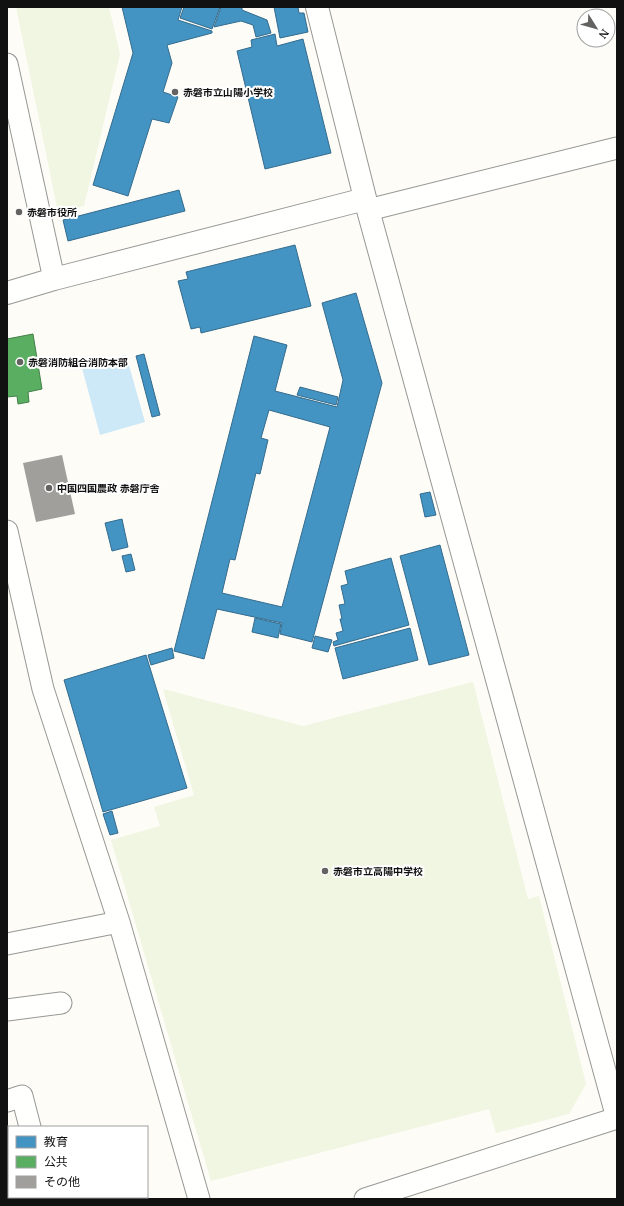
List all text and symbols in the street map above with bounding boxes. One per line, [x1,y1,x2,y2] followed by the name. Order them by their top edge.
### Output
[576,8,616,48] north arrow
[595,26,612,42] text: N
[183,86,273,99] place label: 赤磐市立山陽小学校
[170,87,180,97] marker: 赤磐市立山陽小学校
[27,206,77,219] place label: 赤磐市役所
[14,207,24,217] marker: 赤磐市役所
[28,356,128,369] place label: 赤磐消防組合消防本部
[15,357,25,367] marker: 赤磐消防組合消防本部
[57,482,160,495] place label: 中国四国農政 赤磐庁舎
[44,483,54,493] marker: 中国四国農政 赤磐庁舎
[333,865,423,878] place label: 赤磐市立高陽中学校
[320,866,330,876] marker: 赤磐市立高陽中学校
[8,1126,148,1198] legend
[44,1134,68,1149] text: 教育
[44,1154,68,1169] text: 公共
[44,1174,80,1189] text: その他

